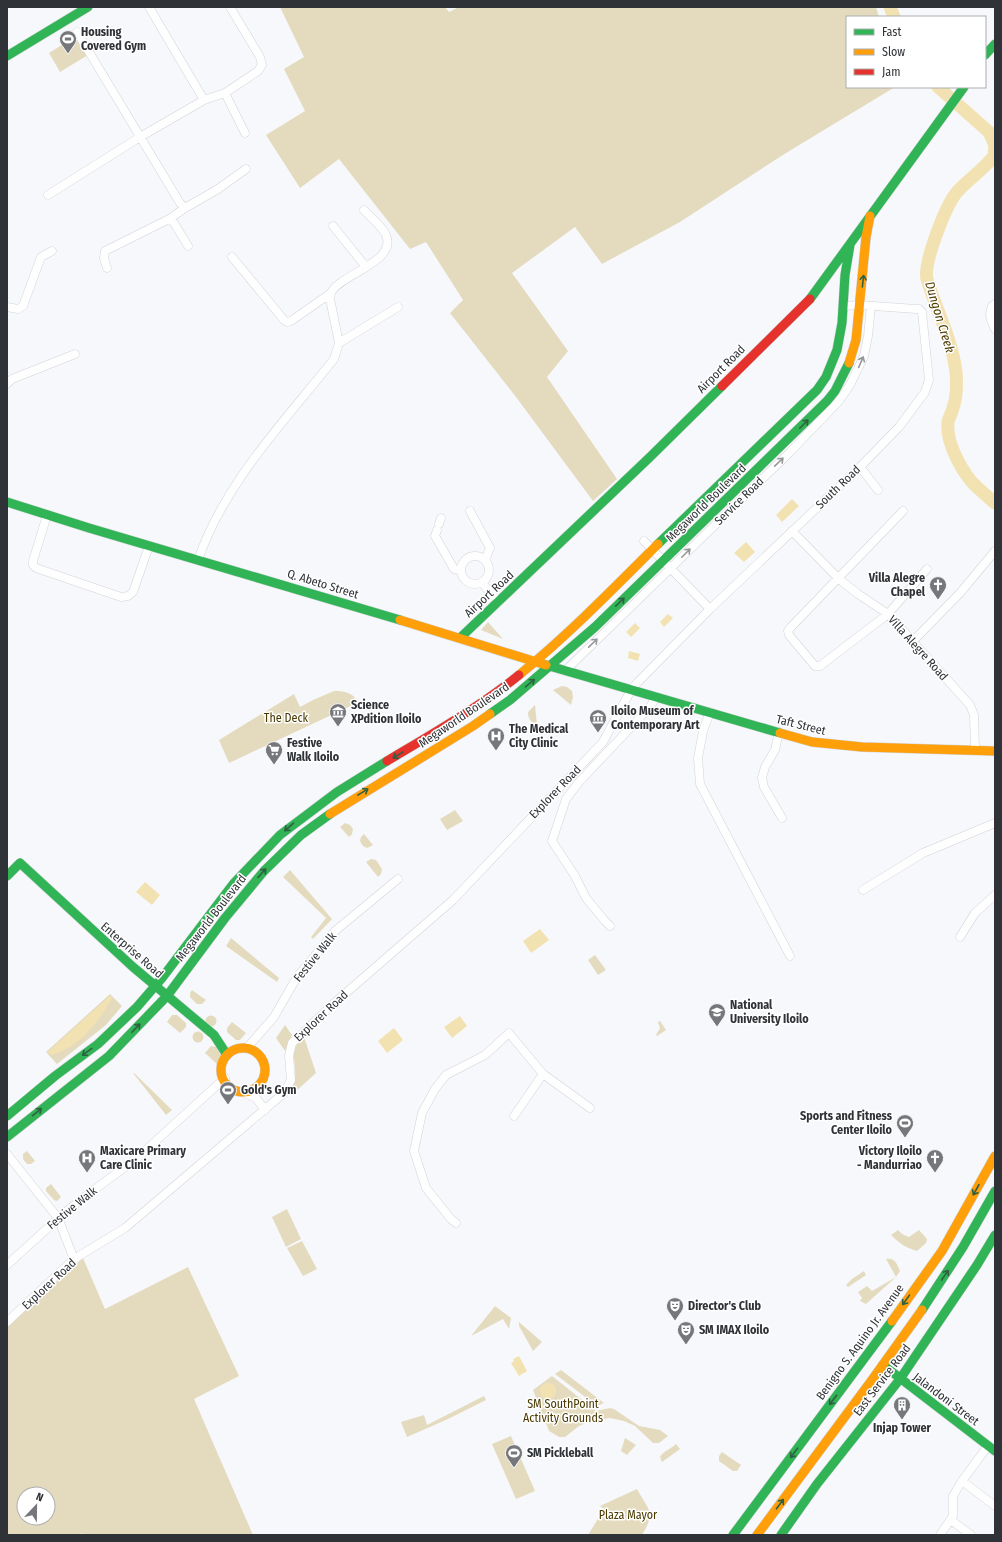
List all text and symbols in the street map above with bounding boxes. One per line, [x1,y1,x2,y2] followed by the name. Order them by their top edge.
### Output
[846,16,986,88] legend
[81,25,146,53] place label: Housing Covered Gym
[882,25,901,39] text: Fast
[58,29,78,54] sports icon: Housing Covered Gym
[882,45,905,59] text: Slow
[882,65,900,79] text: Jam
[859,275,866,288] one-way arrow
[922,280,958,355] water label: Dungon Creek
[694,342,748,396] street label: Airport Road
[858,357,865,369] one-way arrow
[799,419,809,429] one-way arrow
[774,457,784,467] one-way arrow
[663,461,749,545] street label: Megaworld Boulevard
[813,462,863,512] street label: South Road
[711,474,767,528] street label: Service Road
[681,548,691,558] one-way arrow
[286,567,360,601] street label: Q. Abeto Street
[462,568,516,620] street label: Airport Road
[868,571,926,599] place label: Villa Alegre Chapel
[928,575,948,600] church icon: Villa Alegre Chapel
[615,597,625,607] one-way arrow
[885,613,951,683] street label: Villa Alegre Road
[588,638,598,648] one-way arrow
[525,679,535,688] one-way arrow
[416,680,512,750] street label: Megaworld Boulevard
[350,698,422,726] place label: Science XPdition Iloilo
[328,702,348,727] museum icon: Science XPdition Iloilo
[611,704,700,732] place label: Iloilo Museum of Contemporary Art
[588,708,608,733] museum icon: Iloilo Museum of Contemporary Art
[264,711,309,725] park label: The Deck
[775,712,827,738] street label: Taft Street
[509,722,569,750] place label: The Medical City Clinic
[486,726,506,751] hospital icon: The Medical City Clinic
[287,736,340,764] place label: Festive Walk Iloilo
[264,740,284,765] supermarket icon: Festive Walk Iloilo
[393,751,404,759] one-way arrow
[526,763,584,821] street label: Explorer Road
[357,788,369,796] one-way arrow
[285,822,295,831] one-way arrow
[257,868,266,878] one-way arrow
[173,872,249,964] street label: Megaworld Boulevard
[98,919,166,981] street label: Enterprise Road
[291,929,340,985] street label: Festive Walk
[291,988,351,1044] street label: Explorer Road
[730,998,809,1026] place label: National University Iloilo
[707,1002,727,1027] school or university icon: National University Iloilo
[131,1023,141,1033] one-way arrow
[82,1048,93,1056] one-way arrow
[218,1080,238,1105] sports icon: Gold's Gym
[241,1083,297,1097] place label: Gold's Gym
[32,1108,43,1117] one-way arrow
[800,1109,893,1137] place label: Sports and Fitness Center Iloilo
[895,1113,915,1138] sports icon: Sports and Fitness Center Iloilo
[100,1144,186,1172] place label: Maxicare Primary Care Clinic
[857,1144,923,1172] place label: Victory Iloilo - Mandurriao
[77,1148,97,1173] hospital icon: Maxicare Primary Care Clinic
[925,1148,945,1173] church icon: Victory Iloilo - Mandurriao
[44,1183,100,1232] street label: Festive Walk
[972,1184,980,1196] one-way arrow
[19,1256,79,1312] street label: Explorer Road
[941,1270,949,1281] one-way arrow
[813,1281,907,1403] street label: Benigno S. Aquino Jr. Avenue
[902,1294,911,1305] one-way arrow
[665,1296,685,1321] theatre icon: Director's Club
[688,1299,762,1313] place label: Director's Club
[676,1320,696,1345] theatre icon: SM IMAX Iloilo
[699,1323,770,1337] place label: SM IMAX Iloilo
[850,1341,914,1419] street label: East Service Road
[910,1370,982,1428] street label: Jalandoni Street
[829,1395,837,1406] one-way arrow
[892,1395,912,1420] building icon: Injap Tower
[523,1397,603,1425] park label: SM SouthPoint Activity Grounds
[873,1421,932,1435] place label: Injap Tower
[504,1443,524,1468] sports icon: SM Pickleball
[527,1446,594,1460] place label: SM Pickleball
[790,1447,798,1458] one-way arrow
[16,1486,56,1526] north arrow
[34,1490,45,1504] text: N
[776,1499,785,1510] one-way arrow
[599,1508,658,1522] park label: Plaza Mayor

